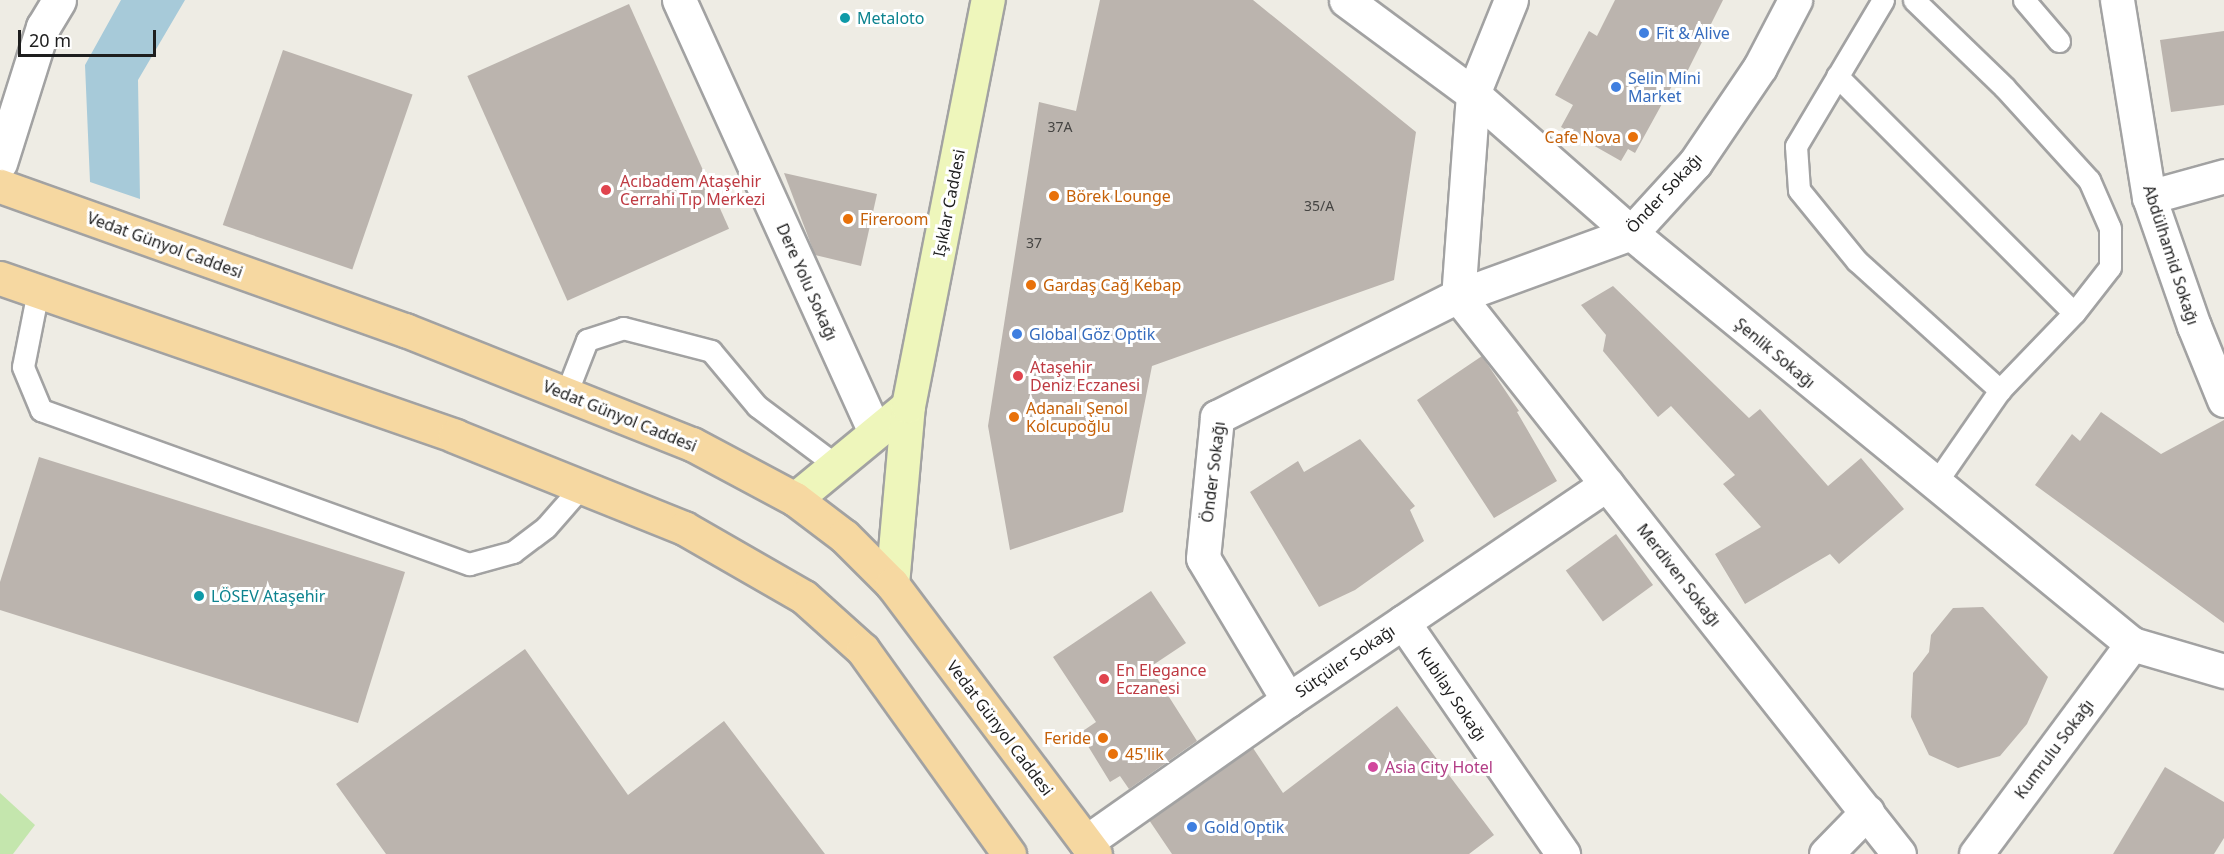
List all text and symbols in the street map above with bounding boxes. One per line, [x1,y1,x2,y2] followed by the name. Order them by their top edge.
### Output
[857,8,925,28] place label: Metaloto
[838,11,852,25] marker: Metaloto
[21,18,159,56] scale bar
[1656,23,1730,43] place label: Fit & Alive
[1637,26,1651,40] marker: Fit & Alive
[29,28,71,52] text: 20 m
[1628,68,1701,106] place label: Selin Mini Market
[1609,80,1623,94] marker: Selin Mini Market
[1048,119,1072,135] house number: 37A
[1545,127,1621,147] place label: Cafe Nova
[1626,130,1640,144] marker: Cafe Nova
[929,148,969,258] street label: Işıklar Caddesi
[1622,149,1706,237] street label: Önder Sokağı
[620,171,765,209] place label: Acıbadem Ataşehir Cerrahi Tıp Merkezi
[597,181,615,199] marker: Acıbadem Ataşehir Cerrahi Tıp Merkezi
[2139,183,2203,327] street label: Abdülhamid Sokağı
[1066,186,1171,206] place label: Börek Lounge
[1047,189,1061,203] marker: Börek Lounge
[1304,198,1334,214] house number: 35/A
[85,208,245,282] street label: Vedat Günyol Caddesi
[860,209,928,229] place label: Fireroom
[841,212,855,226] marker: Fireroom
[773,220,841,344] street label: Dere Yolu Sokağı
[1026,235,1042,251] house number: 37
[1043,275,1181,295] place label: Gardaş Cağ Kebap
[1024,278,1038,292] marker: Gardaş Cağ Kebap
[1731,314,1819,392] street label: Şenlik Sokağı
[1029,324,1155,344] place label: Global Göz Optik
[1010,327,1024,341] marker: Global Göz Optik
[1030,357,1140,395] place label: Ataşehir Deniz Eczanesi
[1011,369,1025,383] marker: Ataşehir Deniz Eczanesi
[540,376,700,456] street label: Vedat Günyol Caddesi
[1026,398,1128,436] place label: Adanalı Şenol Kolcupoğlu
[1007,410,1021,424] marker: Adanalı Şenol Kolcupoğlu
[1197,420,1229,524] street label: Önder Sokağı
[1633,520,1725,630] street label: Merdiven Sokağı
[211,586,325,606] place label: LÖSEV Ataşehir
[192,589,206,603] marker: LÖSEV Ataşehir
[1292,621,1398,701] street label: Sütçüler Sokağı
[1414,643,1490,745] street label: Kubilay Sokağı
[943,657,1057,799] street label: Vedat Günyol Caddesi
[1116,660,1206,698] place label: En Elegance Eczanesi
[1097,672,1111,686] marker: En Elegance Eczanesi
[2010,696,2098,802] street label: Kumrulu Sokağı
[1044,728,1091,748] place label: Feride
[1096,731,1110,745] marker: Feride
[1125,744,1164,764] place label: 45'lik
[1106,747,1120,761] marker: 45'lik
[1385,757,1493,777] place label: Asia City Hotel
[1366,760,1380,774] marker: Asia City Hotel
[1204,817,1284,837] place label: Gold Optik
[1185,820,1199,834] marker: Gold Optik

